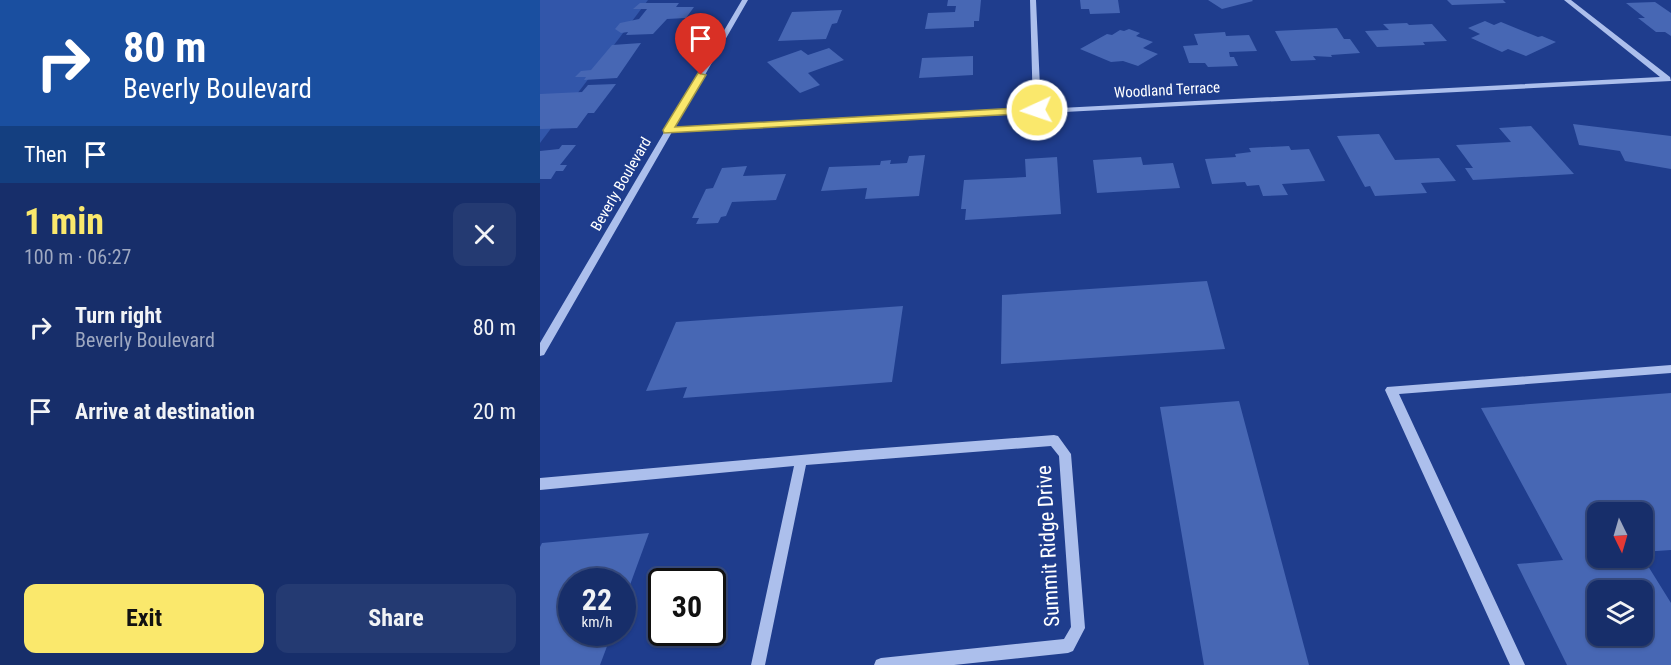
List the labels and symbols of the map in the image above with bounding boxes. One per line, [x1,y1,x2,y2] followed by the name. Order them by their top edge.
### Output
[675,13,726,75] pin
[1005,78,1069,142] position arrow
[1113,78,1221,102] street label: Woodland Terrace
[587,134,655,234] street label: Beverly Boulevard
[1032,464,1064,627] street label: Summit Ridge Drive
[1587,502,1653,568] north arrow
[648,568,726,646] speed limit sign: 30

